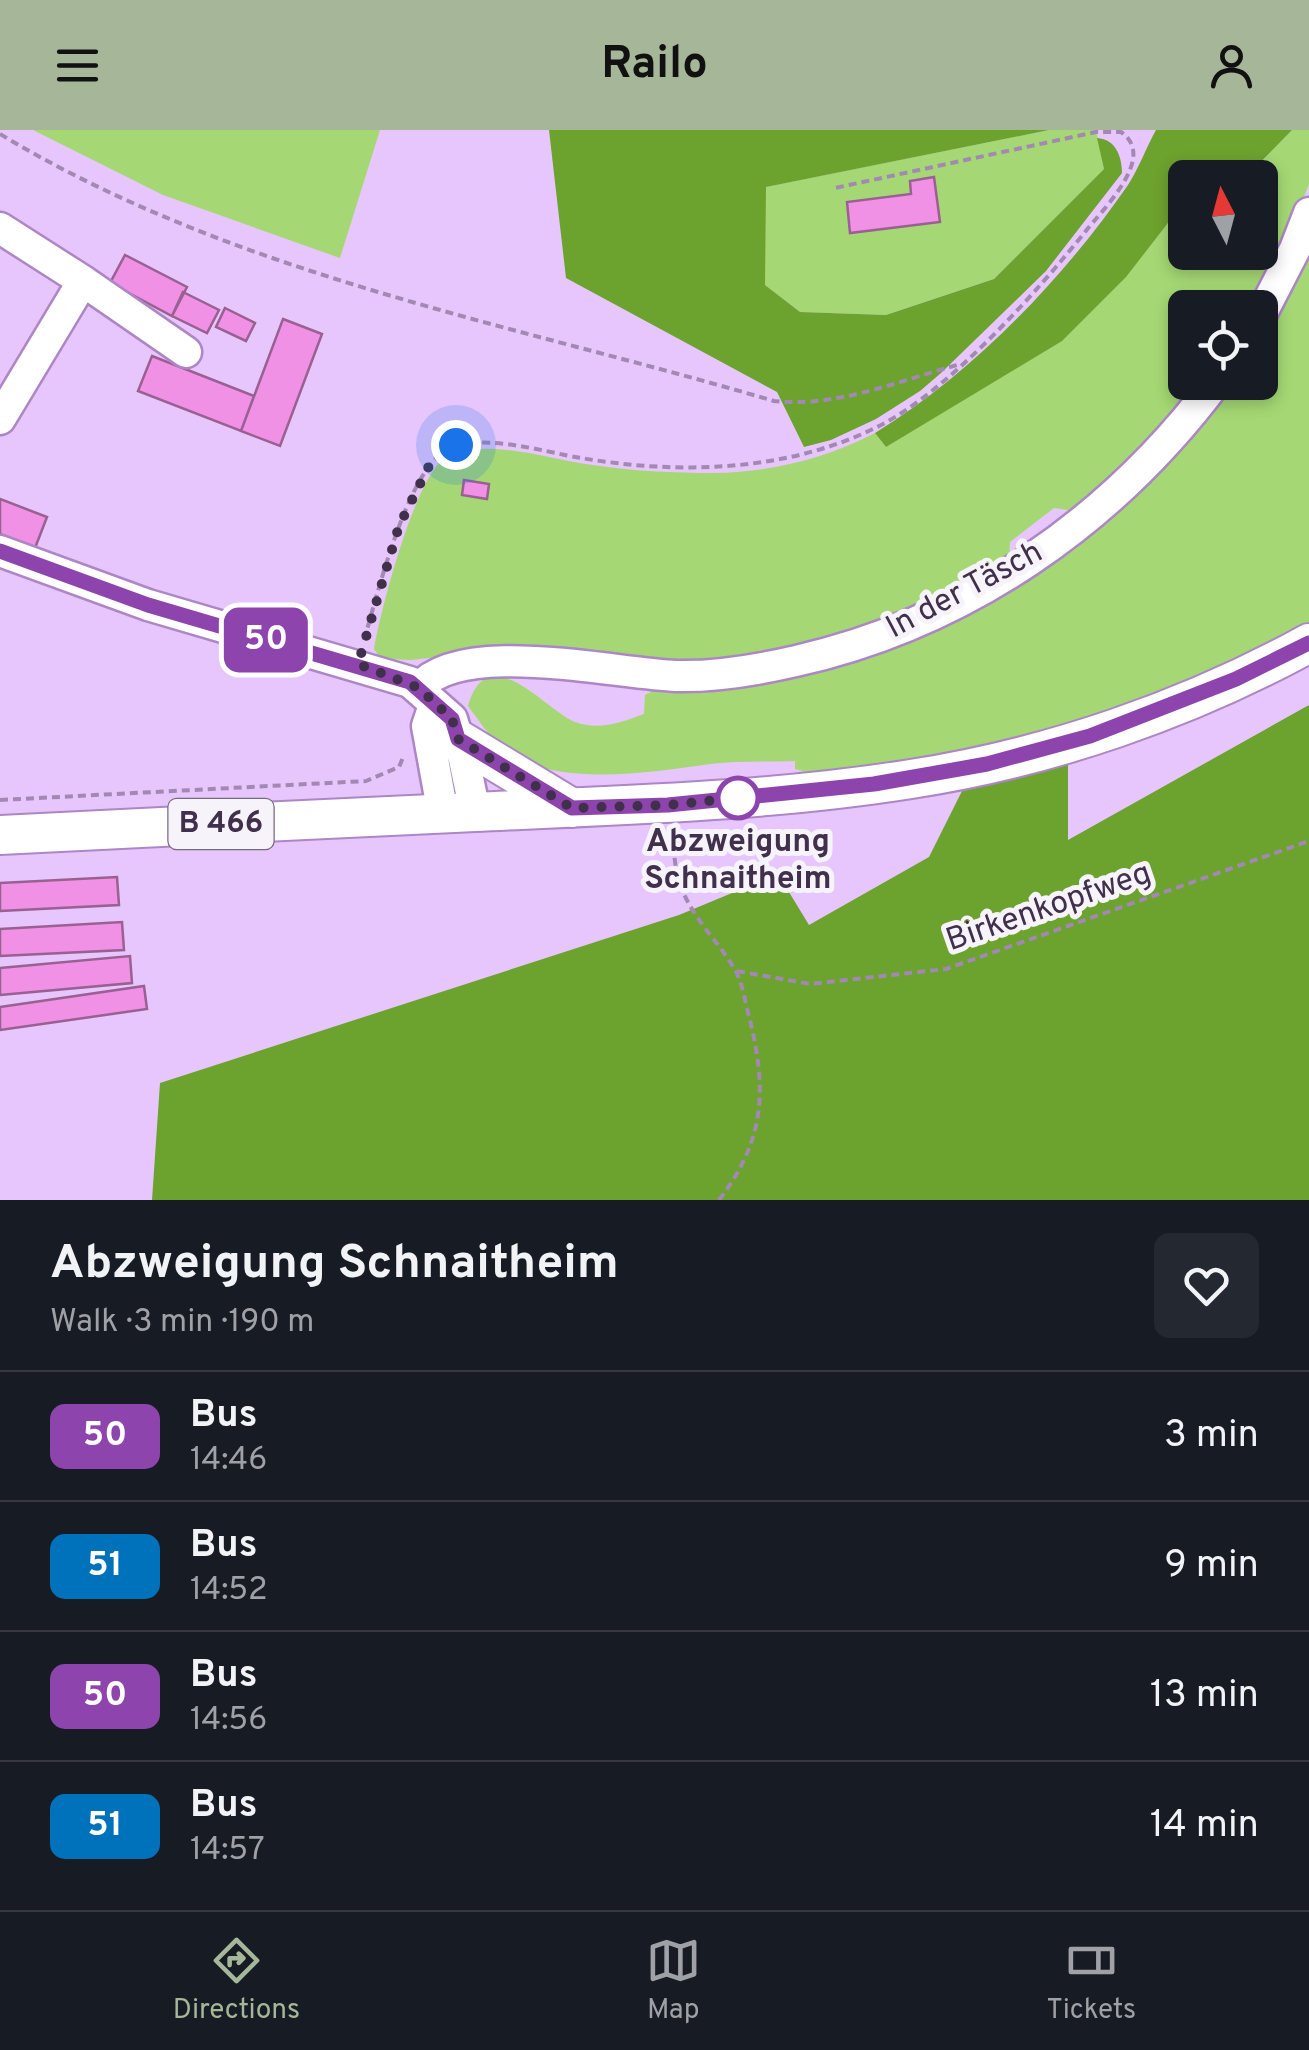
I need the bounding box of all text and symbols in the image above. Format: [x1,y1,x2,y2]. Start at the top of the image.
text: Railo [601,37,708,94]
icon: menu [50,38,105,93]
icon: person [1204,38,1259,93]
north arrow [1168,160,1278,270]
map controls [1168,160,1278,400]
button: locate [1168,290,1278,400]
your location [431,420,481,470]
street label: In der Täsch [880,533,1050,649]
line badge: 50 [221,608,311,672]
text: 50 [244,618,288,662]
marker: Abzweigung Schnaitheim [717,777,759,819]
road number: B 466 [168,799,274,849]
place label: Abzweigung Schnaitheim [644,823,832,900]
street label: Birkenkopfweg [941,854,1157,962]
button: heart [1154,1233,1259,1338]
text: Abzweigung Schnaitheim [50,1235,619,1295]
text: Walk · 3 min · 190 m [50,1303,314,1343]
text: Bus [190,1392,257,1441]
text: 3 min [1164,1412,1259,1461]
text: 50 [83,1414,127,1458]
text: 14:46 [190,1441,267,1481]
text: Bus [190,1522,257,1571]
text: 9 min [1164,1542,1259,1591]
text: 51 [87,1544,123,1588]
text: 14:52 [190,1571,268,1611]
text: Bus [190,1652,257,1701]
text: 13 min [1150,1672,1259,1721]
text: 50 [83,1674,127,1718]
text: 14:56 [190,1701,267,1741]
text: Bus [190,1782,257,1831]
text: 14 min [1150,1802,1259,1851]
text: 51 [87,1804,123,1848]
text: 14:57 [190,1831,265,1871]
tab: Directions [173,1933,300,2029]
tab: Map [646,1933,701,2029]
tab: Tickets [1046,1933,1136,2029]

